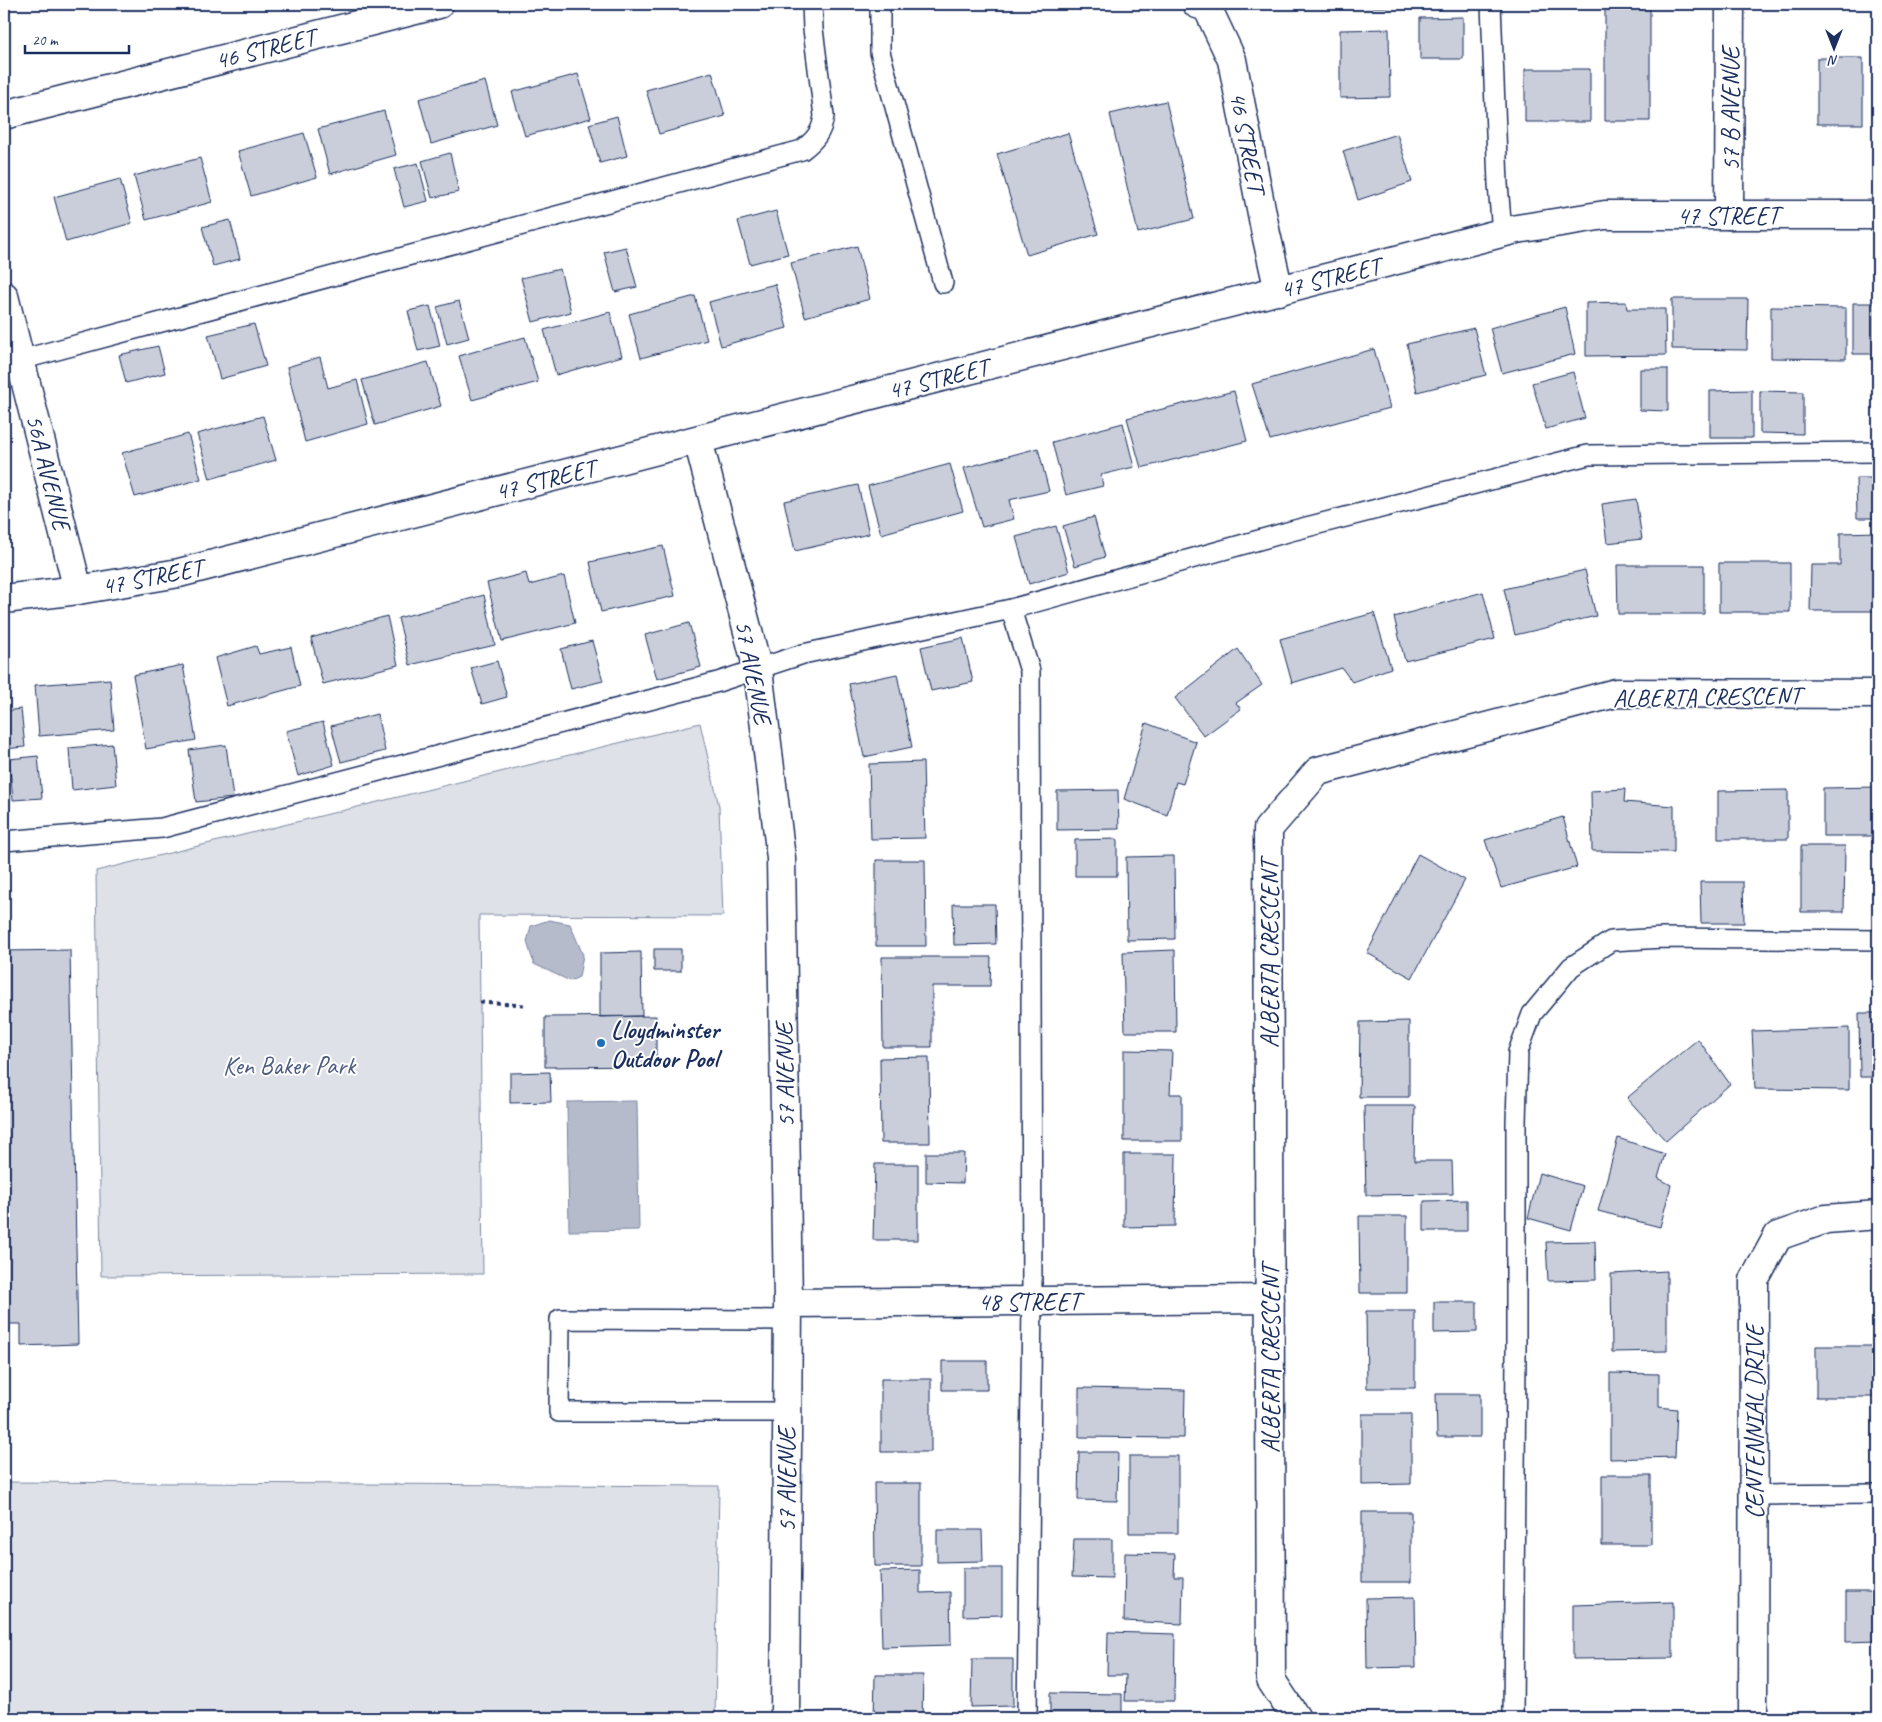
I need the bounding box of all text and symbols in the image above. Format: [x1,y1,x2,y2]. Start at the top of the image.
street label: 46 STREET [212,20,324,77]
scale bar [25,22,129,54]
north arrow [1810,22,1860,72]
text: 20 m [32,31,59,50]
street label: 57 B AVENUE [1715,44,1747,171]
text: N [1827,52,1838,69]
street label: 46 STREET [1222,89,1274,201]
street label: 47 STREET [1677,200,1785,232]
street label: 47 STREET [1277,249,1389,306]
street label: 47 STREET [885,350,997,407]
street label: 56A AVENUE [18,411,79,537]
street label: 47 STREET [492,451,604,508]
street label: 47 STREET [99,550,211,602]
street label: 57 AVENUE [727,618,779,729]
street label: ALBERTA CRESCENT [1613,679,1807,715]
street label: ALBERTA CRESCENT [1254,854,1286,1048]
place label: Lloydminster Outdoor Pool [611,1014,722,1075]
street label: 57 AVENUE [768,1020,802,1128]
marker: Lloydminster Outdoor Pool [595,1037,607,1049]
park label: Ken Baker Park [223,1050,357,1082]
street label: ALBERTA CRESCENT [1255,1259,1287,1453]
street label: 48 STREET [978,1286,1086,1318]
street label: CENTENNIAL DRIVE [1739,1322,1771,1519]
street label: 57 AVENUE [771,1425,803,1532]

